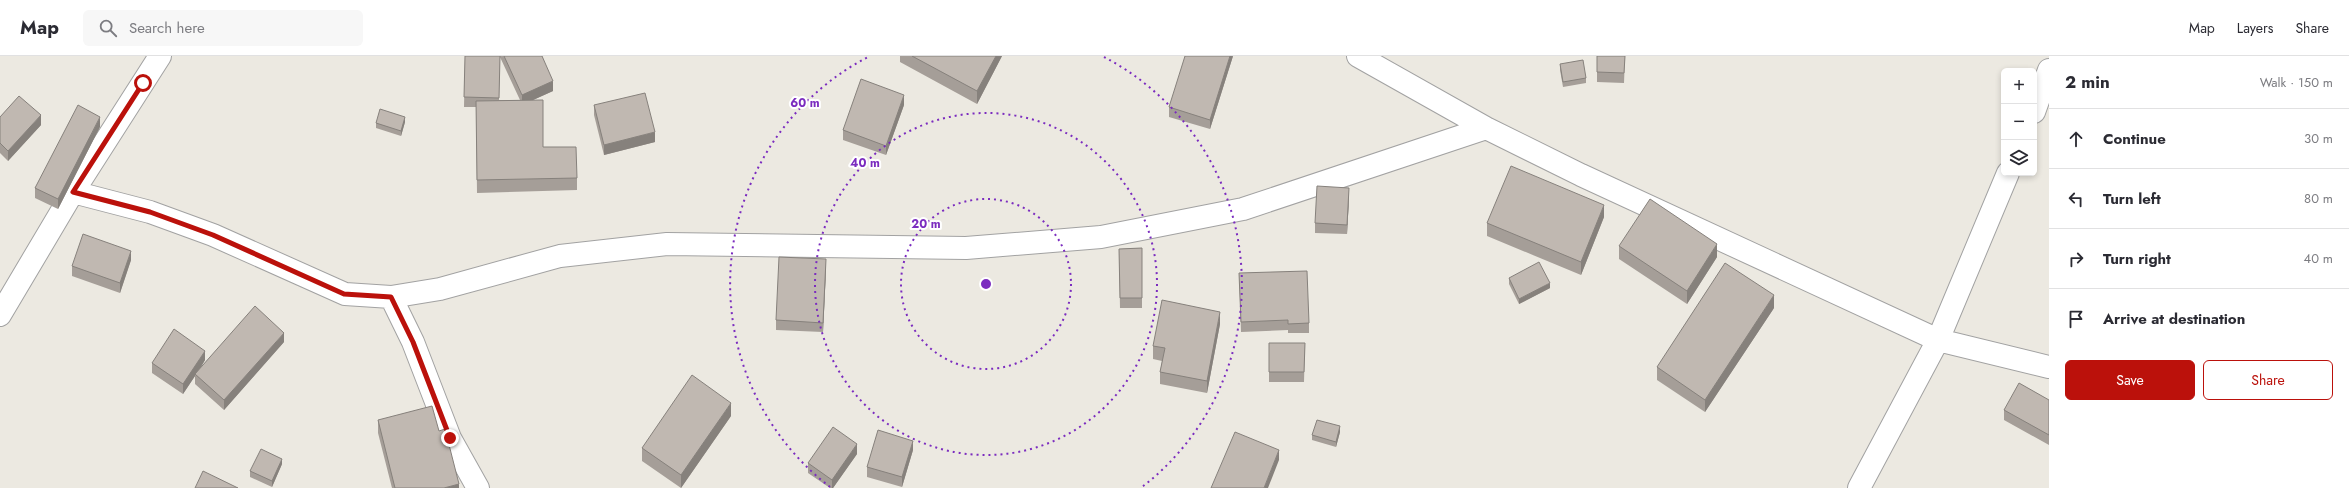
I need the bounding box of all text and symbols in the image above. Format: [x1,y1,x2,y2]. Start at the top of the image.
search box [83,10,363,46]
text: Map [20,14,59,41]
icon: search [97,17,119,39]
text: Search here [129,17,205,39]
text: Map [2189,18,2215,38]
text: Layers [2237,18,2273,38]
text: Share [2295,18,2329,38]
map controls [2001,68,2037,176]
button: + [2001,68,2037,104]
text: 2 min [2065,70,2110,94]
text: Walk · 150 m [2260,73,2333,92]
route start [134,74,152,92]
text: 60 m [790,94,820,112]
button: − [2001,104,2037,140]
icon: ahead [2065,128,2087,150]
text: Continue [2103,128,2166,150]
text: 30 m [2304,129,2333,148]
button: layers [2001,140,2037,176]
text: 40 m [850,154,880,172]
icon: left [2065,188,2087,210]
text: Turn left [2103,188,2161,210]
text: 80 m [2304,189,2333,208]
text: 20 m [911,215,941,233]
icon: right [2065,248,2087,270]
text: Turn right [2103,248,2171,270]
text: 40 m [2304,249,2333,268]
centre of rings [979,277,993,291]
icon: arrive [2065,308,2087,330]
text: Arrive at destination [2103,308,2245,330]
button: Save [2065,360,2195,400]
button: Share [2203,360,2333,400]
route end [441,429,459,447]

